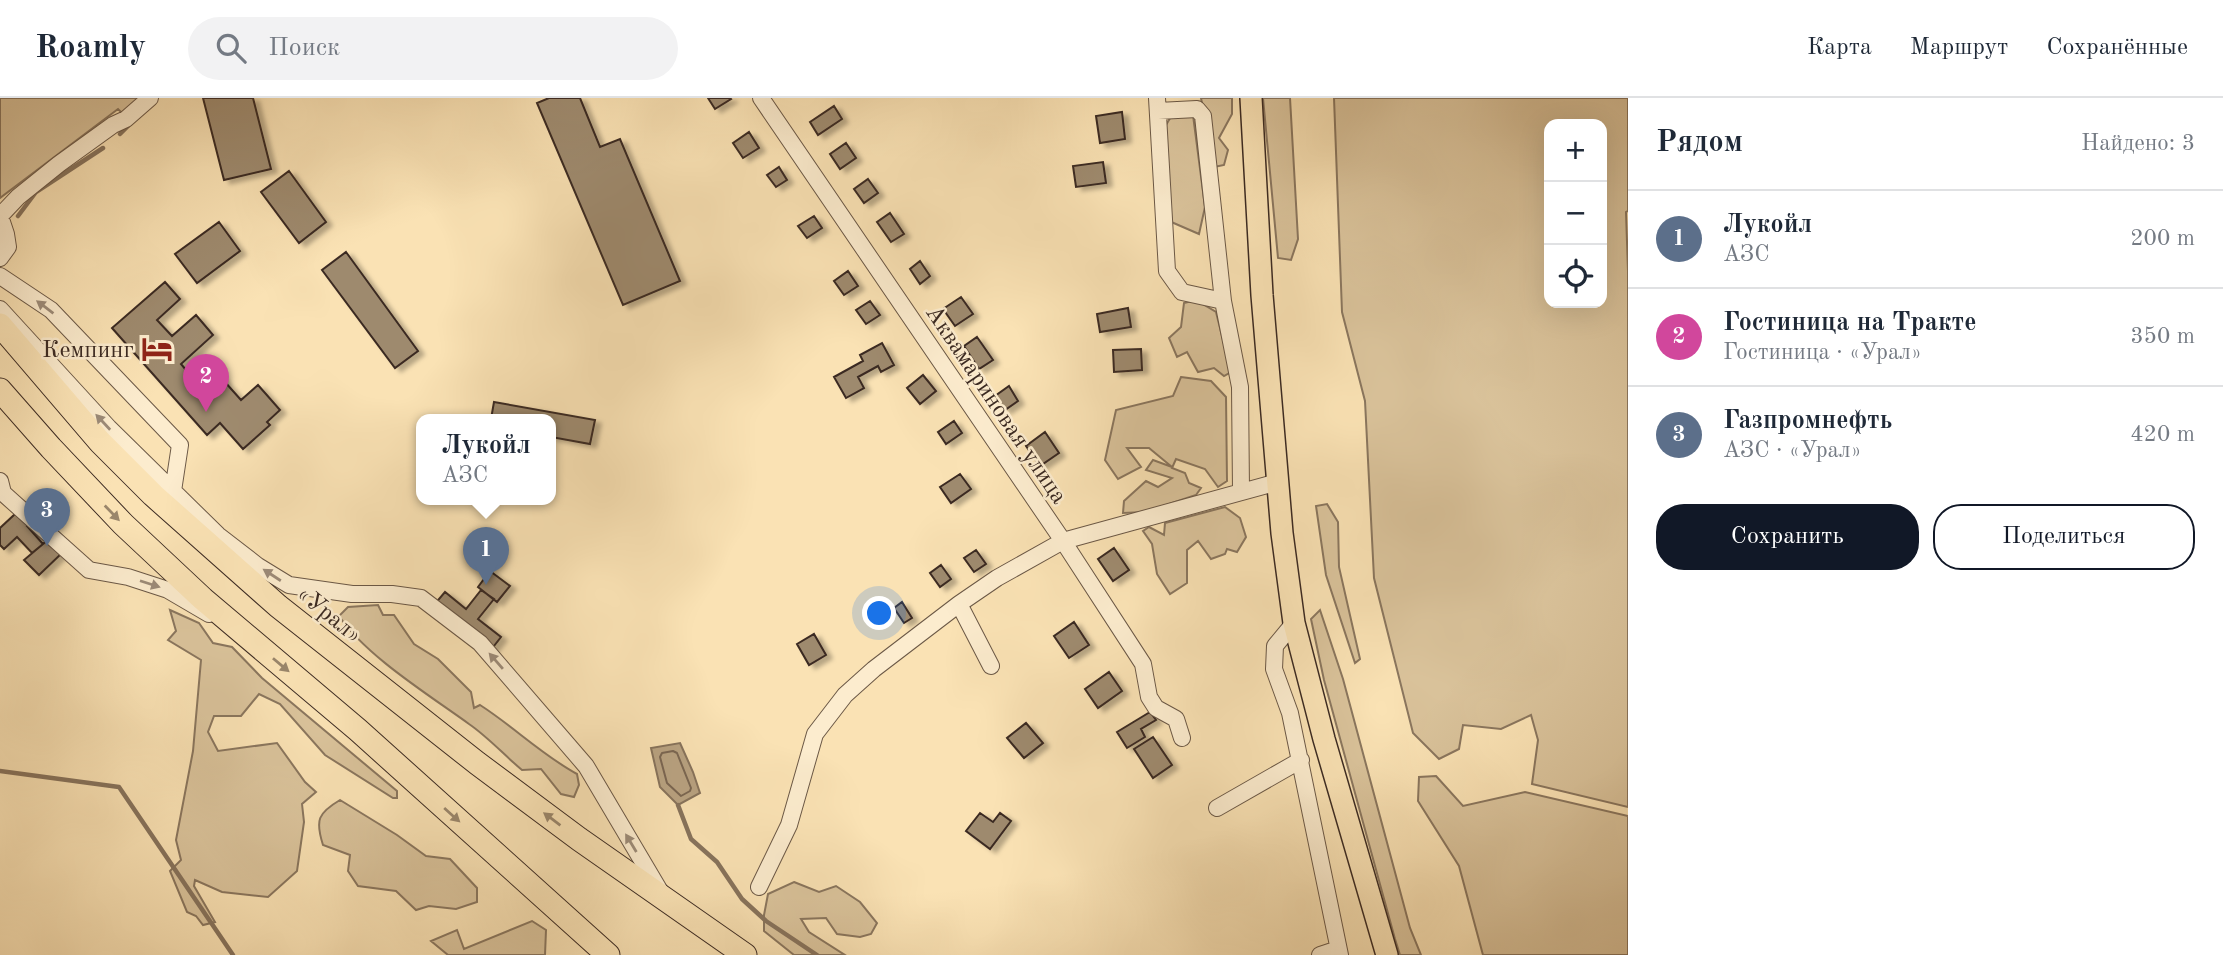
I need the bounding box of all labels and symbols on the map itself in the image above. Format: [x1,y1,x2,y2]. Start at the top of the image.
one-way arrow [36,300,55,314]
street label: Аквамариновая улица [920,301,1071,509]
hotel icon: Кемпинг [140,332,174,366]
place label: Кемпинг [42,339,134,363]
pin: 2 [183,354,229,412]
one-way arrow [95,414,112,431]
pin: 3 [24,488,70,546]
one-way arrow [104,504,120,521]
pin: 1 [463,527,509,585]
one-way arrow [262,568,282,581]
one-way arrow [140,580,161,590]
street label: «Урал» [292,582,366,649]
your location [862,596,896,630]
one-way arrow [489,653,504,670]
one-way arrow [272,657,289,672]
one-way arrow [443,807,461,823]
one-way arrow [543,811,561,826]
one-way arrow [625,834,638,853]

